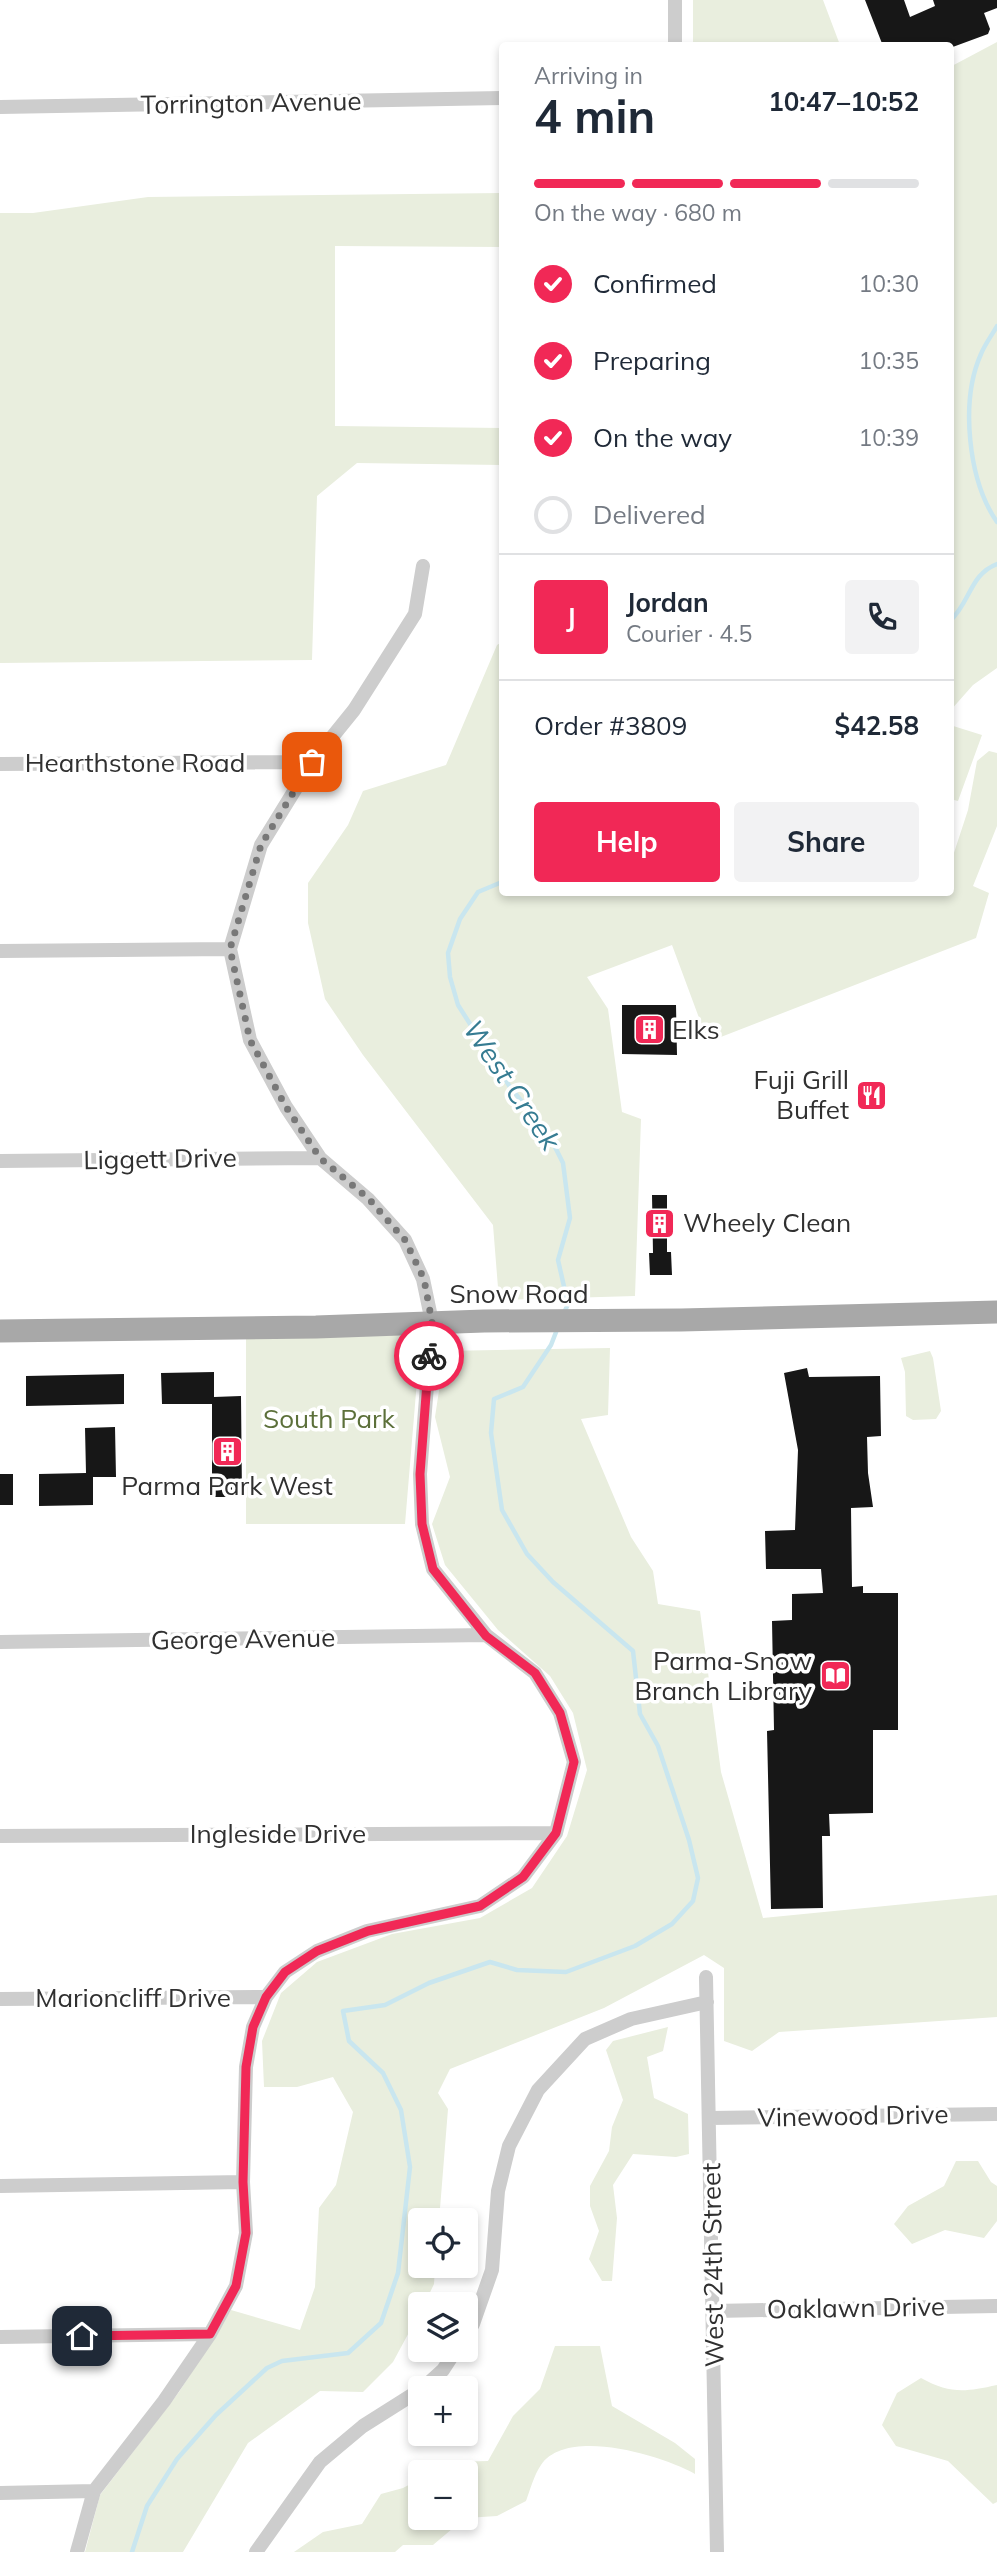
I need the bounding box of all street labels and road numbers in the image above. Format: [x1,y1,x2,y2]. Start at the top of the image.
street label: Torrington Avenue [140,84,362,121]
street label: Hearthstone Road [25,746,245,779]
street label: Liggett Drive [83,1141,237,1176]
street label: Snow Road [449,1277,589,1310]
street label: George Avenue [150,1620,335,1657]
street label: Ingleside Drive [190,1817,366,1850]
street label: Marioncliff Drive [35,1981,231,2014]
street label: Vinewood Drive [757,2097,949,2134]
street label: West 24th Street [694,2163,731,2367]
street label: Oaklawn Drive [767,2289,945,2326]

